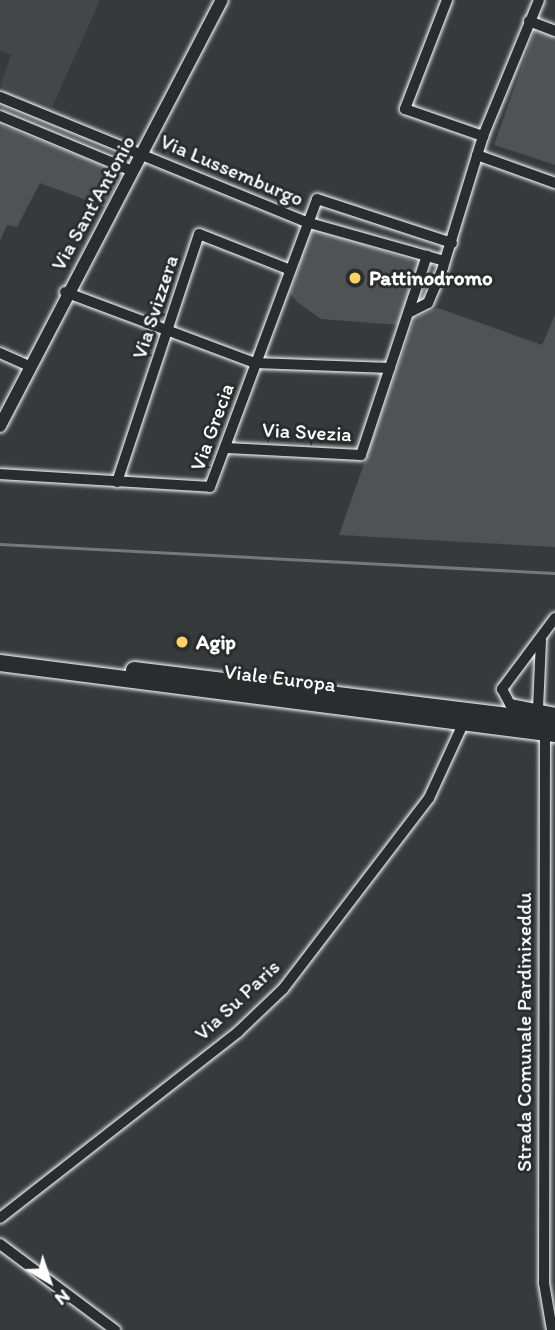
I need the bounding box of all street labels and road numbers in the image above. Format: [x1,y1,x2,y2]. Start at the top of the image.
street label: Via Lussemburgo [157,128,307,212]
street label: Via Sant'Antonio [46,131,140,275]
street label: Via Svizzera [126,252,184,362]
street label: Via Grecia [185,380,239,474]
street label: Via Svezia [261,417,353,447]
street label: Viale Europa [223,659,337,697]
street label: Strada Comunale Pardinixeddu [511,892,537,1172]
street label: Via Su Paris [190,955,284,1045]

